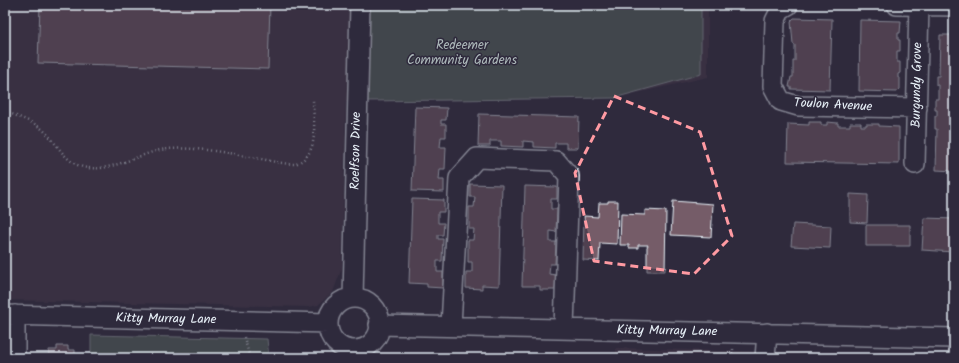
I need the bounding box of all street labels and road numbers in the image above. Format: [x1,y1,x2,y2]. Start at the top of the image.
street label: Burgundy Grove [906,42,928,128]
street label: Toulon Avenue [793,92,873,118]
street label: Roelfson Drive [345,112,367,190]
street label: Kitty Murray Lane [115,308,217,330]
street label: Kitty Murray Lane [616,320,718,342]

